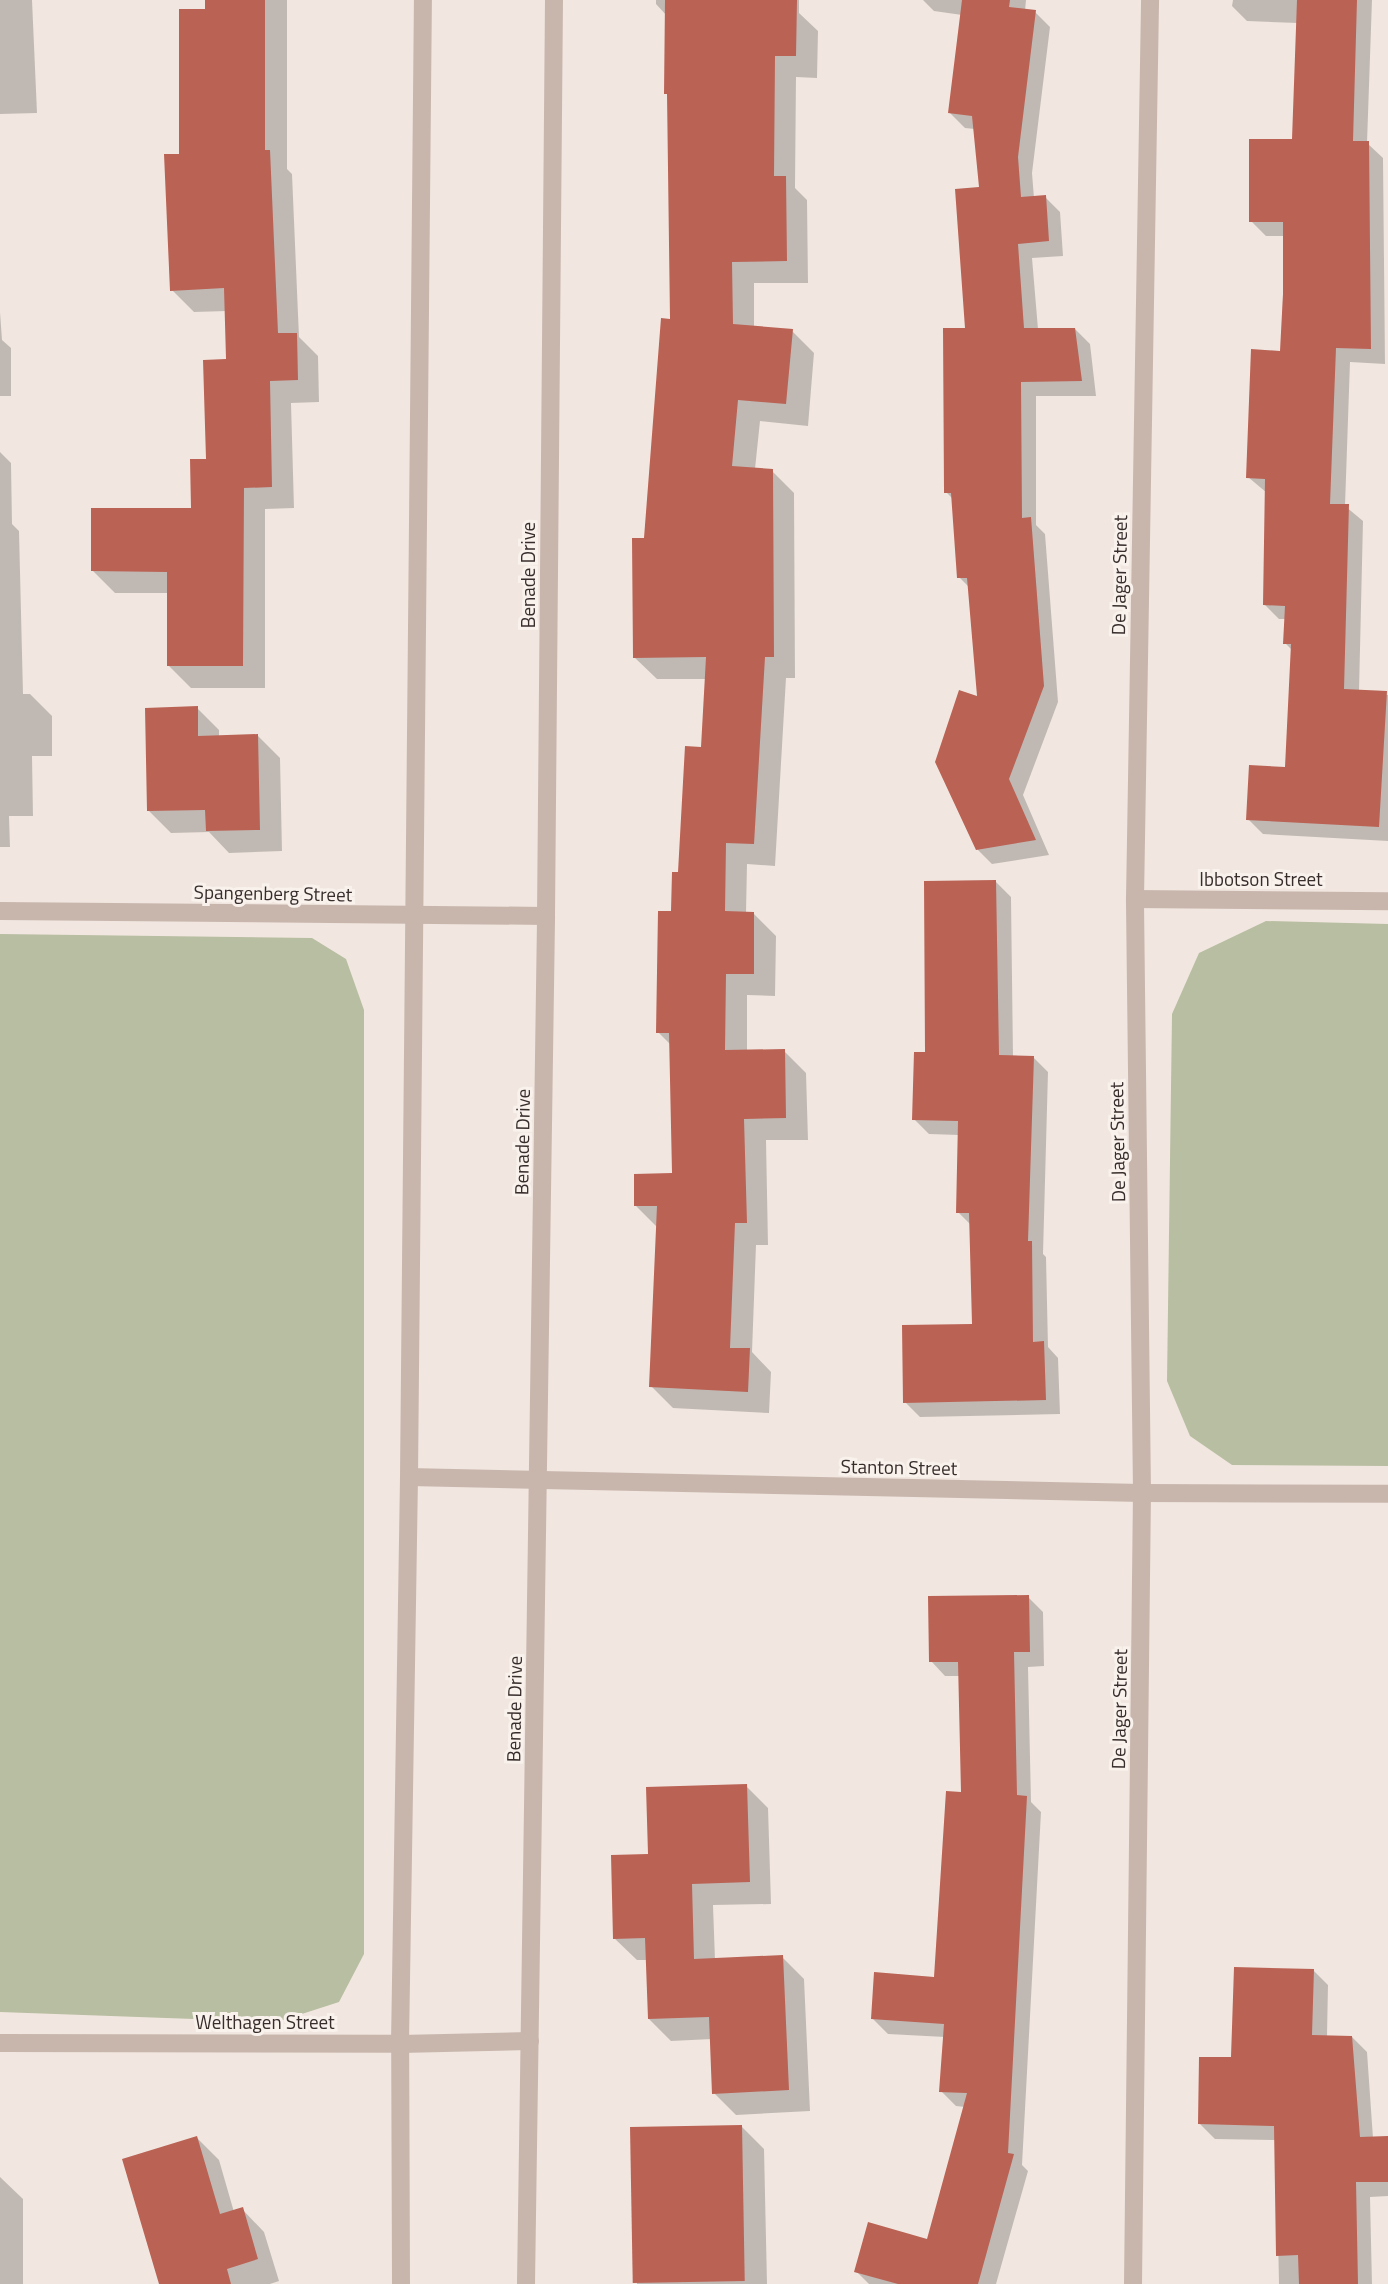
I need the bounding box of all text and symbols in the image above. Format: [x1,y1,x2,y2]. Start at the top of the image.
street label: De Jager Street [1107,515,1131,635]
street label: Benade Drive [517,522,539,628]
street label: Ibbotson Street [1199,868,1323,890]
street label: Spangenberg Street [194,880,352,906]
street label: De Jager Street [1105,1082,1129,1202]
street label: Benade Drive [510,1089,534,1195]
street label: Stanton Street [841,1455,957,1479]
street label: De Jager Street [1107,1649,1131,1769]
street label: Benade Drive [502,1656,526,1762]
street label: Welthagen Street [195,2011,335,2033]

